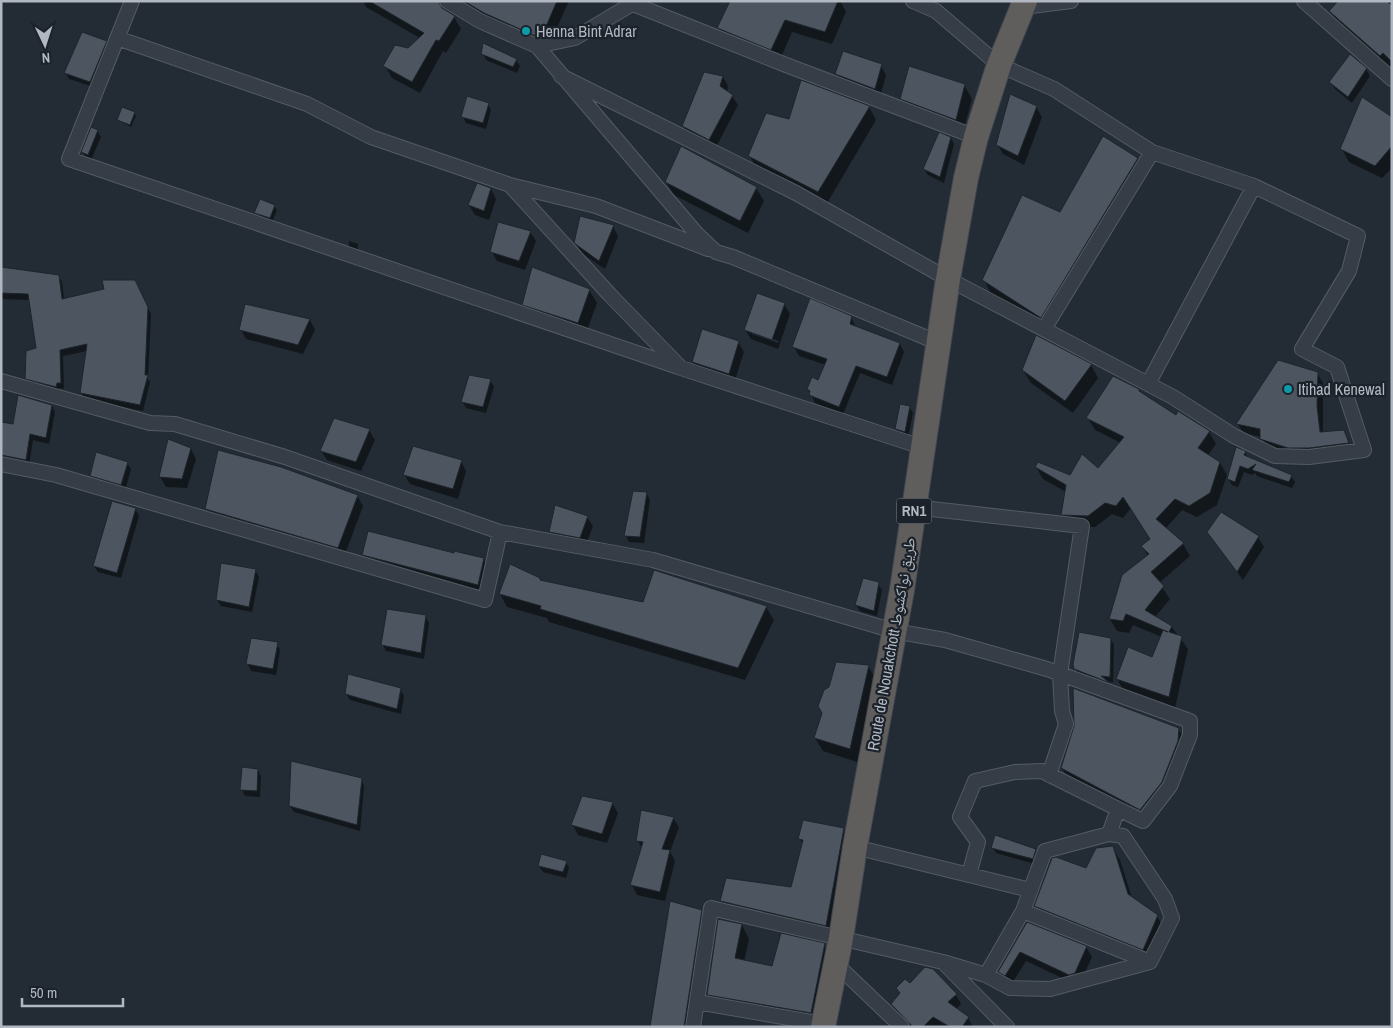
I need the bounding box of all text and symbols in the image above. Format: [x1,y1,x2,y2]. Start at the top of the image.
north arrow [20,20,70,70]
place label: Henna Bint Adrar [536,20,637,42]
marker: Henna Bint Adrar [520,25,532,37]
text: N [41,49,51,67]
place label: Itihad Kenewal [1298,378,1385,400]
marker: Itihad Kenewal [1282,383,1294,395]
road number: RN1 [896,498,932,524]
street label: Route de Nouakchott طريق نواكشوط [861,536,921,752]
scale bar [22,976,124,1008]
text: 50 m [30,982,57,1003]

